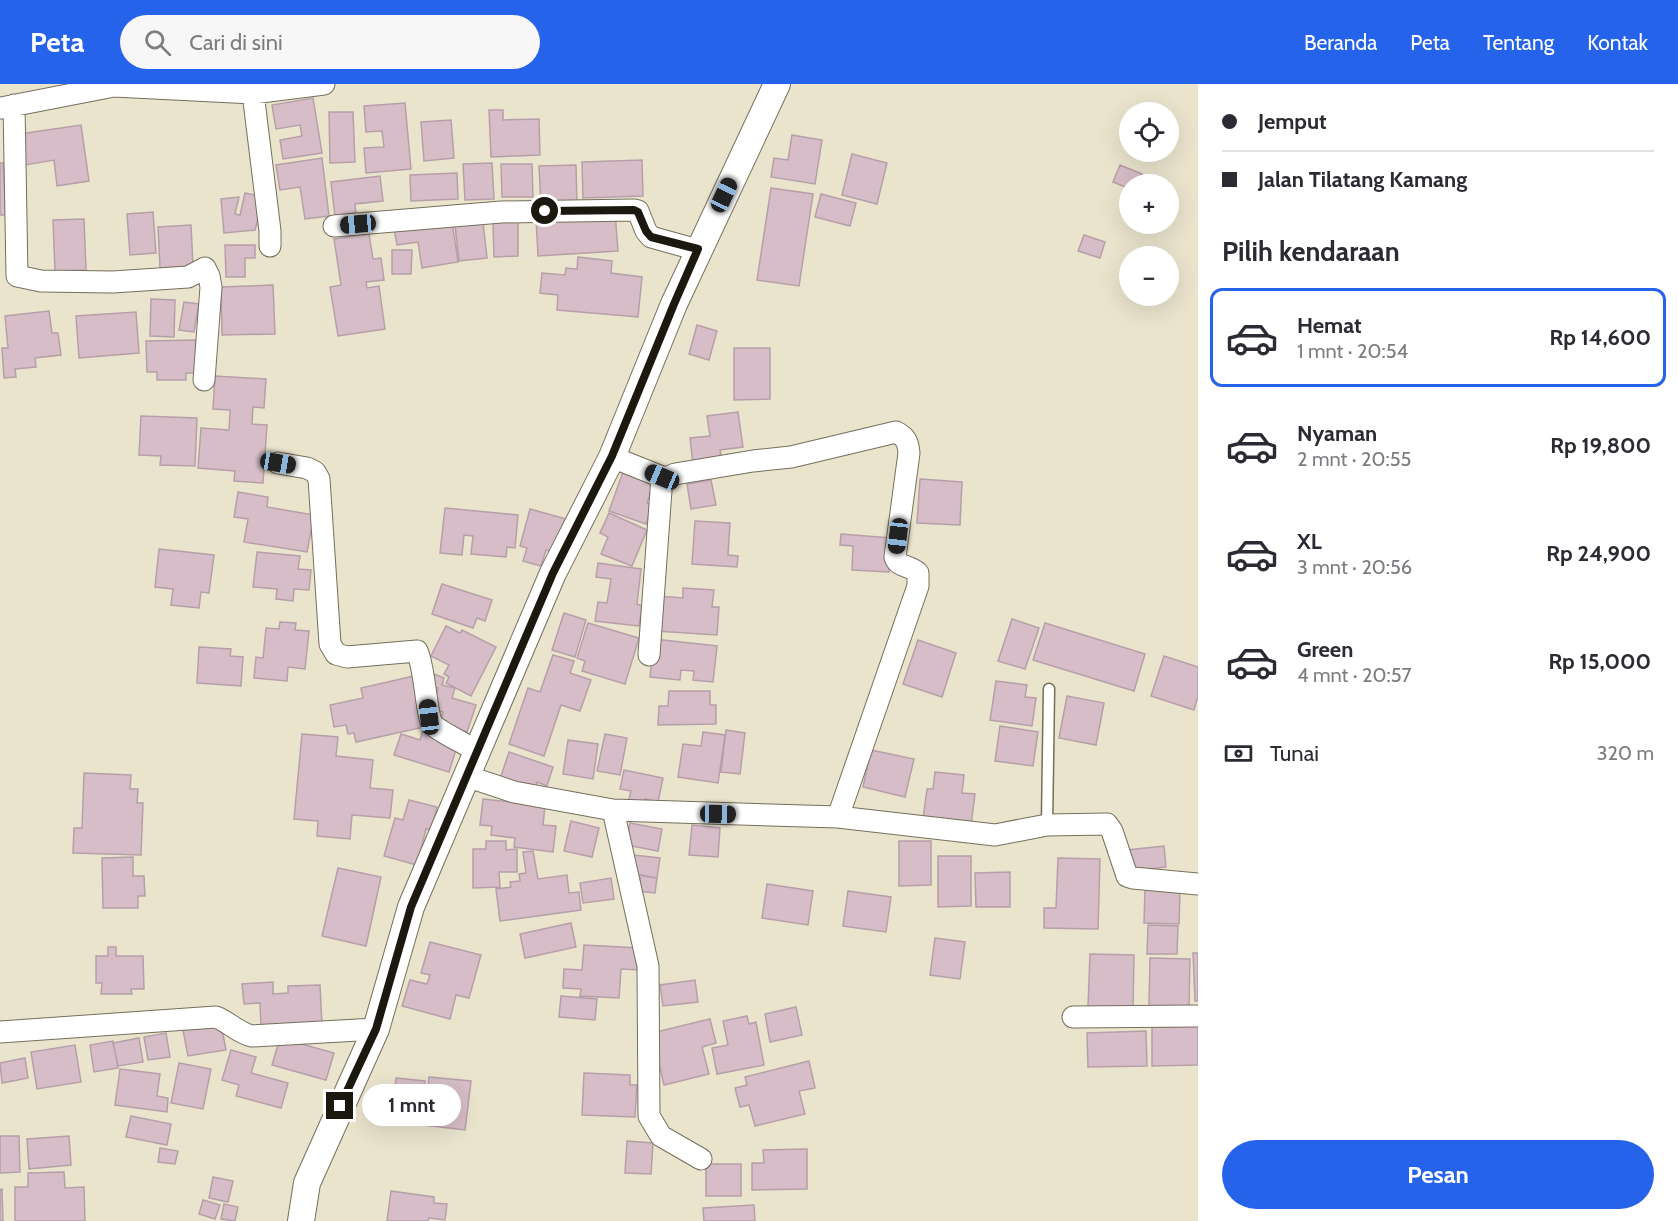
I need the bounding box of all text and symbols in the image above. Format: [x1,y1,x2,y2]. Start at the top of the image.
search box [120,15,540,69]
text: Peta [30,25,84,59]
icon: search [141,26,174,59]
text: Cari di sini [189,29,283,56]
text: Beranda [1304,30,1377,55]
text: Peta [1410,30,1450,55]
text: Tentang [1483,30,1554,55]
text: Kontak [1587,30,1648,55]
map controls [1119,102,1179,306]
button: locate [1119,102,1179,162]
text: Jemput [1258,108,1327,135]
text: Jalan Tilatang Kamang [1258,166,1467,193]
button: + [1119,174,1179,234]
car [708,175,740,215]
route start [531,197,558,224]
car [339,213,377,235]
text: Pilih kendaraan [1222,235,1400,268]
button: − [1119,246,1179,306]
icon: car [1225,311,1279,365]
text: Hemat [1297,312,1362,339]
text: Rp 14,600 [1550,324,1651,351]
text: 1 mnt · 20:54 [1297,339,1408,363]
icon: car [1225,419,1279,473]
text: Nyaman [1297,420,1377,447]
text: Rp 19,800 [1550,432,1651,459]
text: 2 mnt · 20:55 [1297,447,1411,471]
car [259,451,297,475]
car [642,462,682,492]
car [887,517,909,555]
icon: car [1225,527,1279,581]
text: XL [1297,528,1322,555]
text: Rp 24,900 [1546,540,1651,567]
text: 3 mnt · 20:56 [1297,555,1412,579]
icon: car [1225,635,1279,689]
text: Green [1297,636,1353,663]
text: Rp 15,000 [1548,648,1651,675]
text: 4 mnt · 20:57 [1297,663,1412,687]
car [418,698,440,736]
icon: cash [1222,737,1255,770]
text: Tunai [1270,740,1319,767]
text: 320 m [1597,741,1654,765]
car [700,805,736,823]
callout: 1 mnt [361,1085,460,1127]
route end [326,1092,353,1119]
text: 1 mnt [388,1093,435,1117]
button: Pesan [1222,1140,1654,1209]

